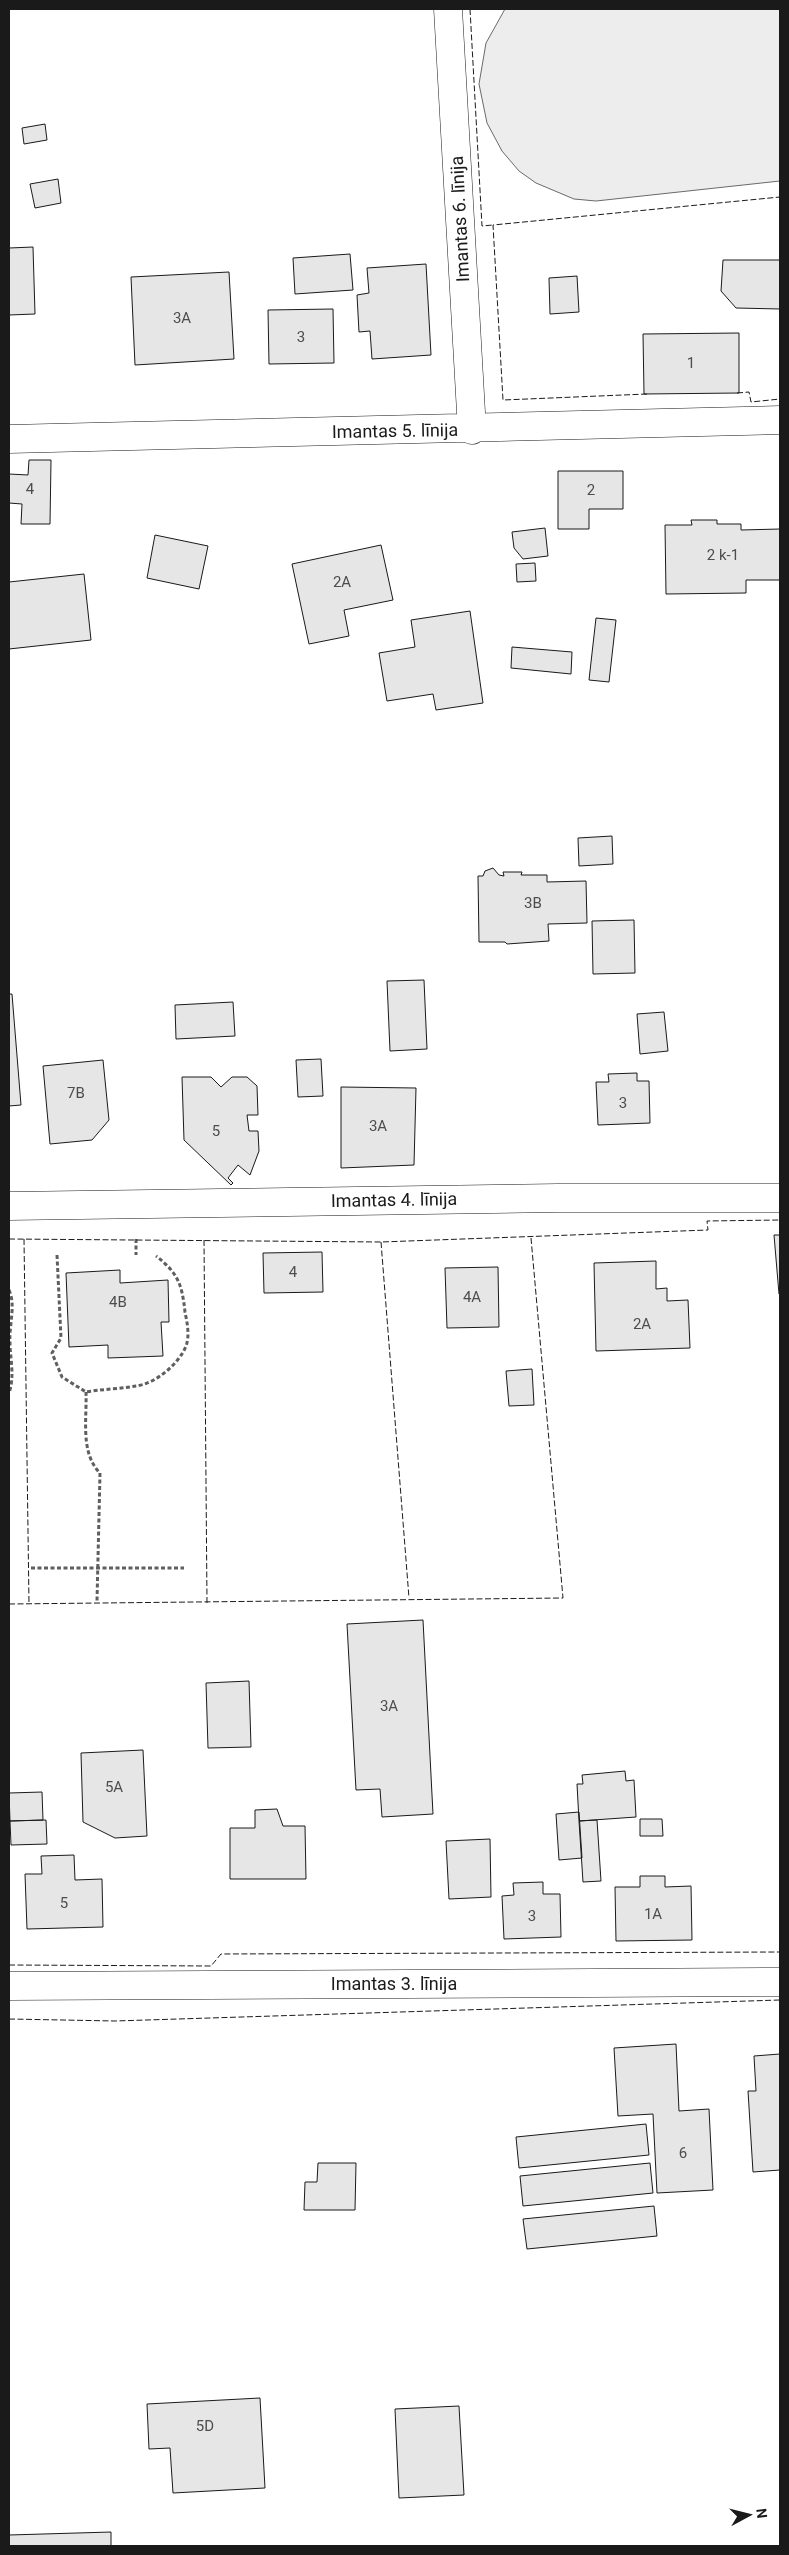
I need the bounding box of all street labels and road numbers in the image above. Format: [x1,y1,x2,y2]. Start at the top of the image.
street label: Imantas 6. līnija [446,155,473,283]
street label: Imantas 5. līnija [332,419,458,442]
street label: Imantas 4. līnija [331,1188,457,1211]
street label: Imantas 3. līnija [331,1973,457,1994]

